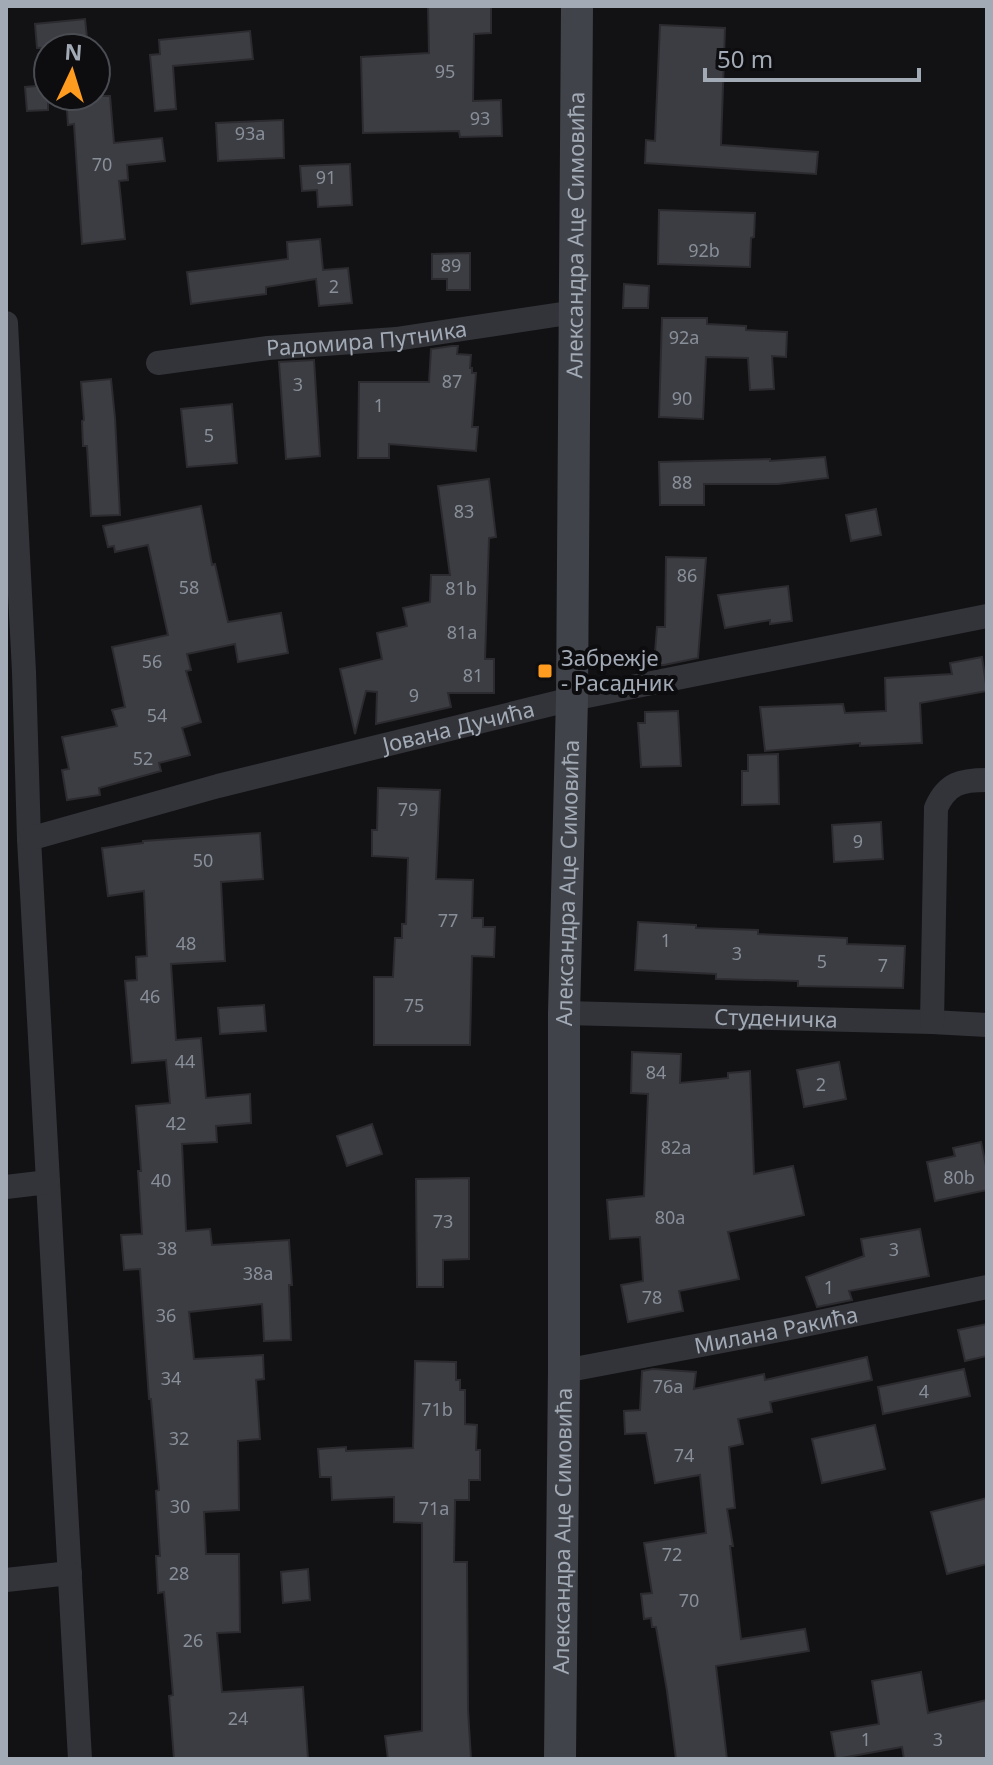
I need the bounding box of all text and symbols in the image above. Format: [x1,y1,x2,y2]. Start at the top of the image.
north arrow [32,32,112,112]
scale bar [705,32,919,82]
text: N [63,35,83,67]
text: 50 m [717,42,773,75]
house number: 95 [435,59,455,83]
street label: Александра Аце Симовића [558,92,590,379]
house number: 93 [470,106,490,130]
house number: 93a [235,121,265,145]
house number: 70 [92,152,112,176]
house number: 91 [316,165,336,189]
house number: 92b [688,238,720,262]
house number: 89 [441,253,461,277]
house number: 2 [329,274,339,298]
street label: Радомира Путника [265,313,469,362]
house number: 92a [669,325,699,349]
house number: 87 [442,369,462,393]
house number: 3 [293,372,303,396]
house number: 90 [672,386,692,410]
house number: 1 [374,393,384,417]
house number: 5 [204,423,214,447]
house number: 88 [672,470,692,494]
house number: 83 [454,499,474,523]
house number: 86 [677,563,697,587]
house number: 58 [179,575,199,599]
house number: 81b [445,576,477,600]
house number: 81a [447,620,477,644]
place label: Забрежје - Расадник [561,642,674,697]
house number: 56 [142,649,162,673]
marker: Забрежје - Расадник [536,662,554,680]
house number: 81 [463,663,483,687]
house number: 9 [409,683,419,707]
street label: Јована Дучића [377,693,537,760]
house number: 54 [147,703,167,727]
street label: Александра Аце Симовића [548,739,585,1026]
house number: 52 [133,746,153,770]
house number: 79 [398,797,418,821]
house number: 9 [853,829,863,853]
house number: 50 [193,848,213,872]
house number: 77 [438,908,458,932]
house number: 1 [661,928,671,952]
house number: 48 [176,931,196,955]
house number: 3 [732,941,742,965]
house number: 5 [817,949,827,973]
house number: 7 [878,953,888,977]
house number: 46 [140,984,160,1008]
house number: 75 [404,993,424,1017]
street label: Студеничка [714,1001,838,1034]
house number: 44 [175,1049,195,1073]
house number: 84 [646,1060,666,1084]
house number: 2 [816,1072,826,1096]
house number: 42 [166,1111,186,1135]
house number: 82a [661,1135,691,1159]
house number: 80b [943,1165,975,1189]
house number: 40 [151,1168,171,1192]
house number: 80a [655,1205,685,1229]
house number: 73 [433,1209,453,1233]
house number: 38 [157,1236,177,1260]
house number: 3 [889,1237,899,1261]
house number: 38a [243,1261,273,1285]
house number: 1 [824,1275,834,1299]
house number: 78 [642,1285,662,1309]
street label: Милана Ракића [691,1298,861,1360]
house number: 36 [156,1303,176,1327]
house number: 34 [161,1366,181,1390]
house number: 76a [653,1374,683,1398]
house number: 4 [919,1379,929,1403]
street label: Александра Аце Симовића [545,1388,578,1674]
house number: 71b [421,1397,453,1421]
house number: 32 [169,1426,189,1450]
house number: 74 [674,1443,694,1467]
house number: 30 [170,1494,190,1518]
house number: 71a [419,1496,449,1520]
house number: 72 [662,1542,682,1566]
house number: 28 [169,1561,189,1585]
house number: 70 [679,1588,699,1612]
house number: 26 [183,1628,203,1652]
house number: 24 [228,1706,248,1730]
house number: 1 [861,1727,871,1751]
house number: 3 [933,1727,943,1751]

